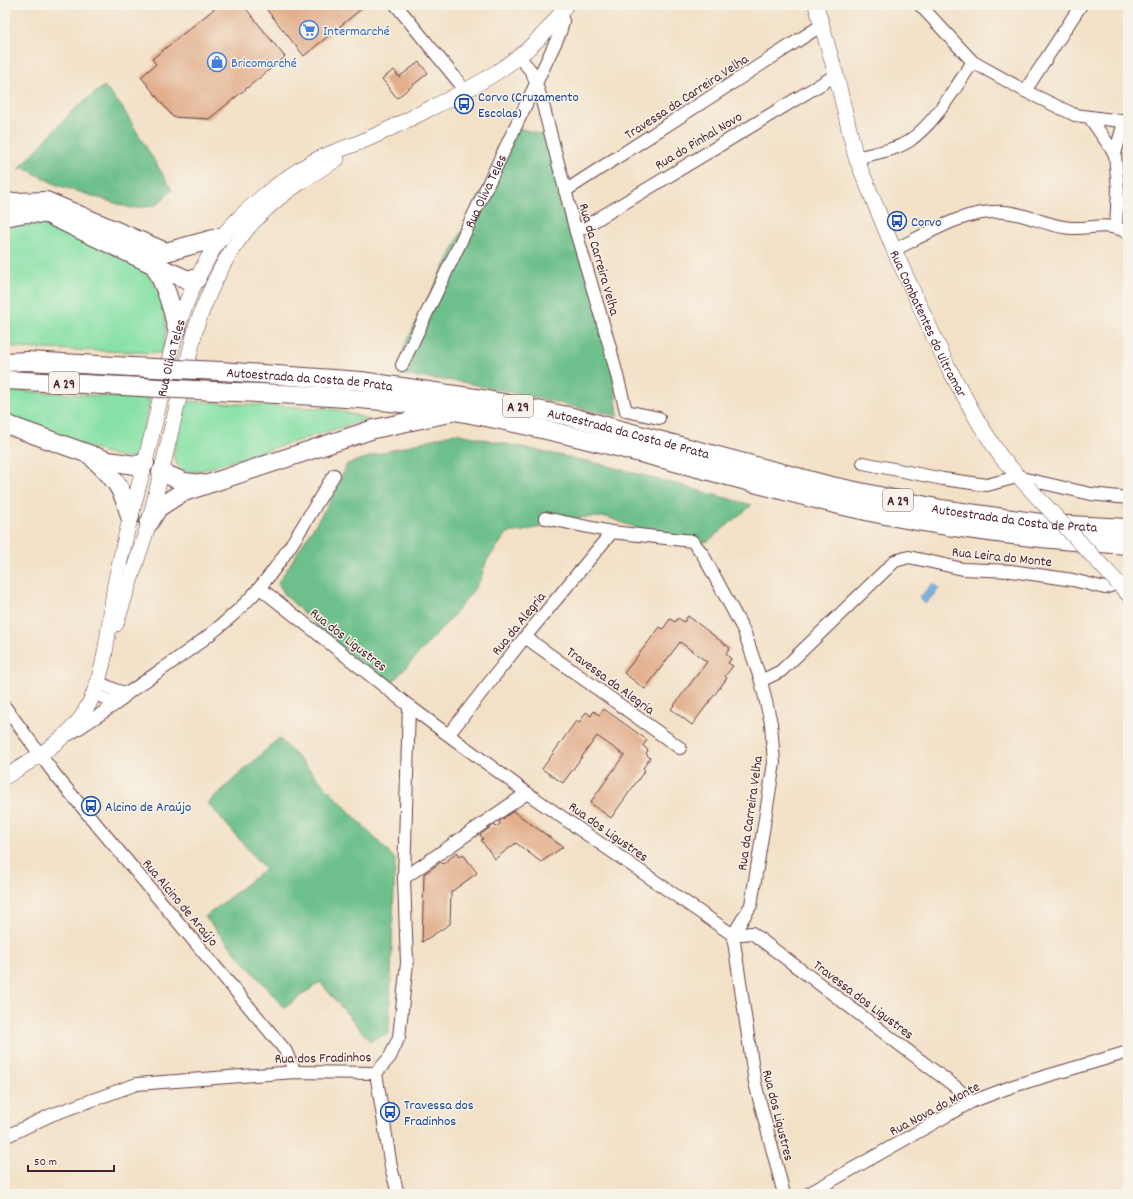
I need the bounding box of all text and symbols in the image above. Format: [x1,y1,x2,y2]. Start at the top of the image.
supermarket icon: Intermarché [298,19,320,41]
place label: Intermarché [323,22,390,42]
street label: Travessa da Carreira Velha [621,50,753,145]
shop icon: Bricomarché [206,51,228,73]
place label: Bricomarché [231,54,297,74]
place label: Corvo (Cruzamento Escolas) [478,88,579,124]
bus stop icon: Corvo (Cruzamento Escolas) [453,93,475,115]
street label: Rua do Pinhal Novo [652,108,747,176]
street label: Rua Oliva Teles [461,151,513,232]
street label: Rua da Carreira Velha [573,201,624,318]
bus stop icon: Corvo [886,210,908,232]
place label: Corvo [911,213,941,233]
street label: Rua Combatentes do Ultramar [883,247,971,402]
street label: Rua Oliva Teles [153,317,192,399]
street label: Autoestrada da Costa de Prata [226,363,394,398]
road number: A 29 [49,372,79,394]
road number: A 29 [503,395,533,417]
street label: Autoestrada da Costa de Prata [545,404,712,465]
road number: A 29 [883,489,913,511]
street label: Autoestrada da Costa de Prata [929,499,1098,538]
street label: Rua Leira do Monte [951,543,1053,573]
street label: Rua da Alegria [488,588,552,660]
street label: Rua dos Ligustres [305,604,391,677]
street label: Travessa da Alegria [562,643,658,721]
street label: Rua da Carreira Velha [733,754,769,872]
bus stop icon: Alcino de Araújo [80,795,102,817]
place label: Alcino de Araújo [105,798,191,818]
street label: Rua dos Ligustres [564,798,652,868]
street label: Rua Alcino de Araújo [137,855,222,951]
street label: Travessa dos Ligustres [808,956,917,1045]
street label: Rua dos Fradinhos [275,1048,372,1070]
street label: Rua dos Ligustres [756,1068,798,1163]
street label: Rua Nova do Monte [886,1078,984,1142]
place label: Travessa dos Fradinhos [404,1096,474,1132]
bus stop icon: Travessa dos Fradinhos [379,1101,401,1123]
scale bar [28,1147,114,1173]
text: 50 m [34,1154,57,1171]

